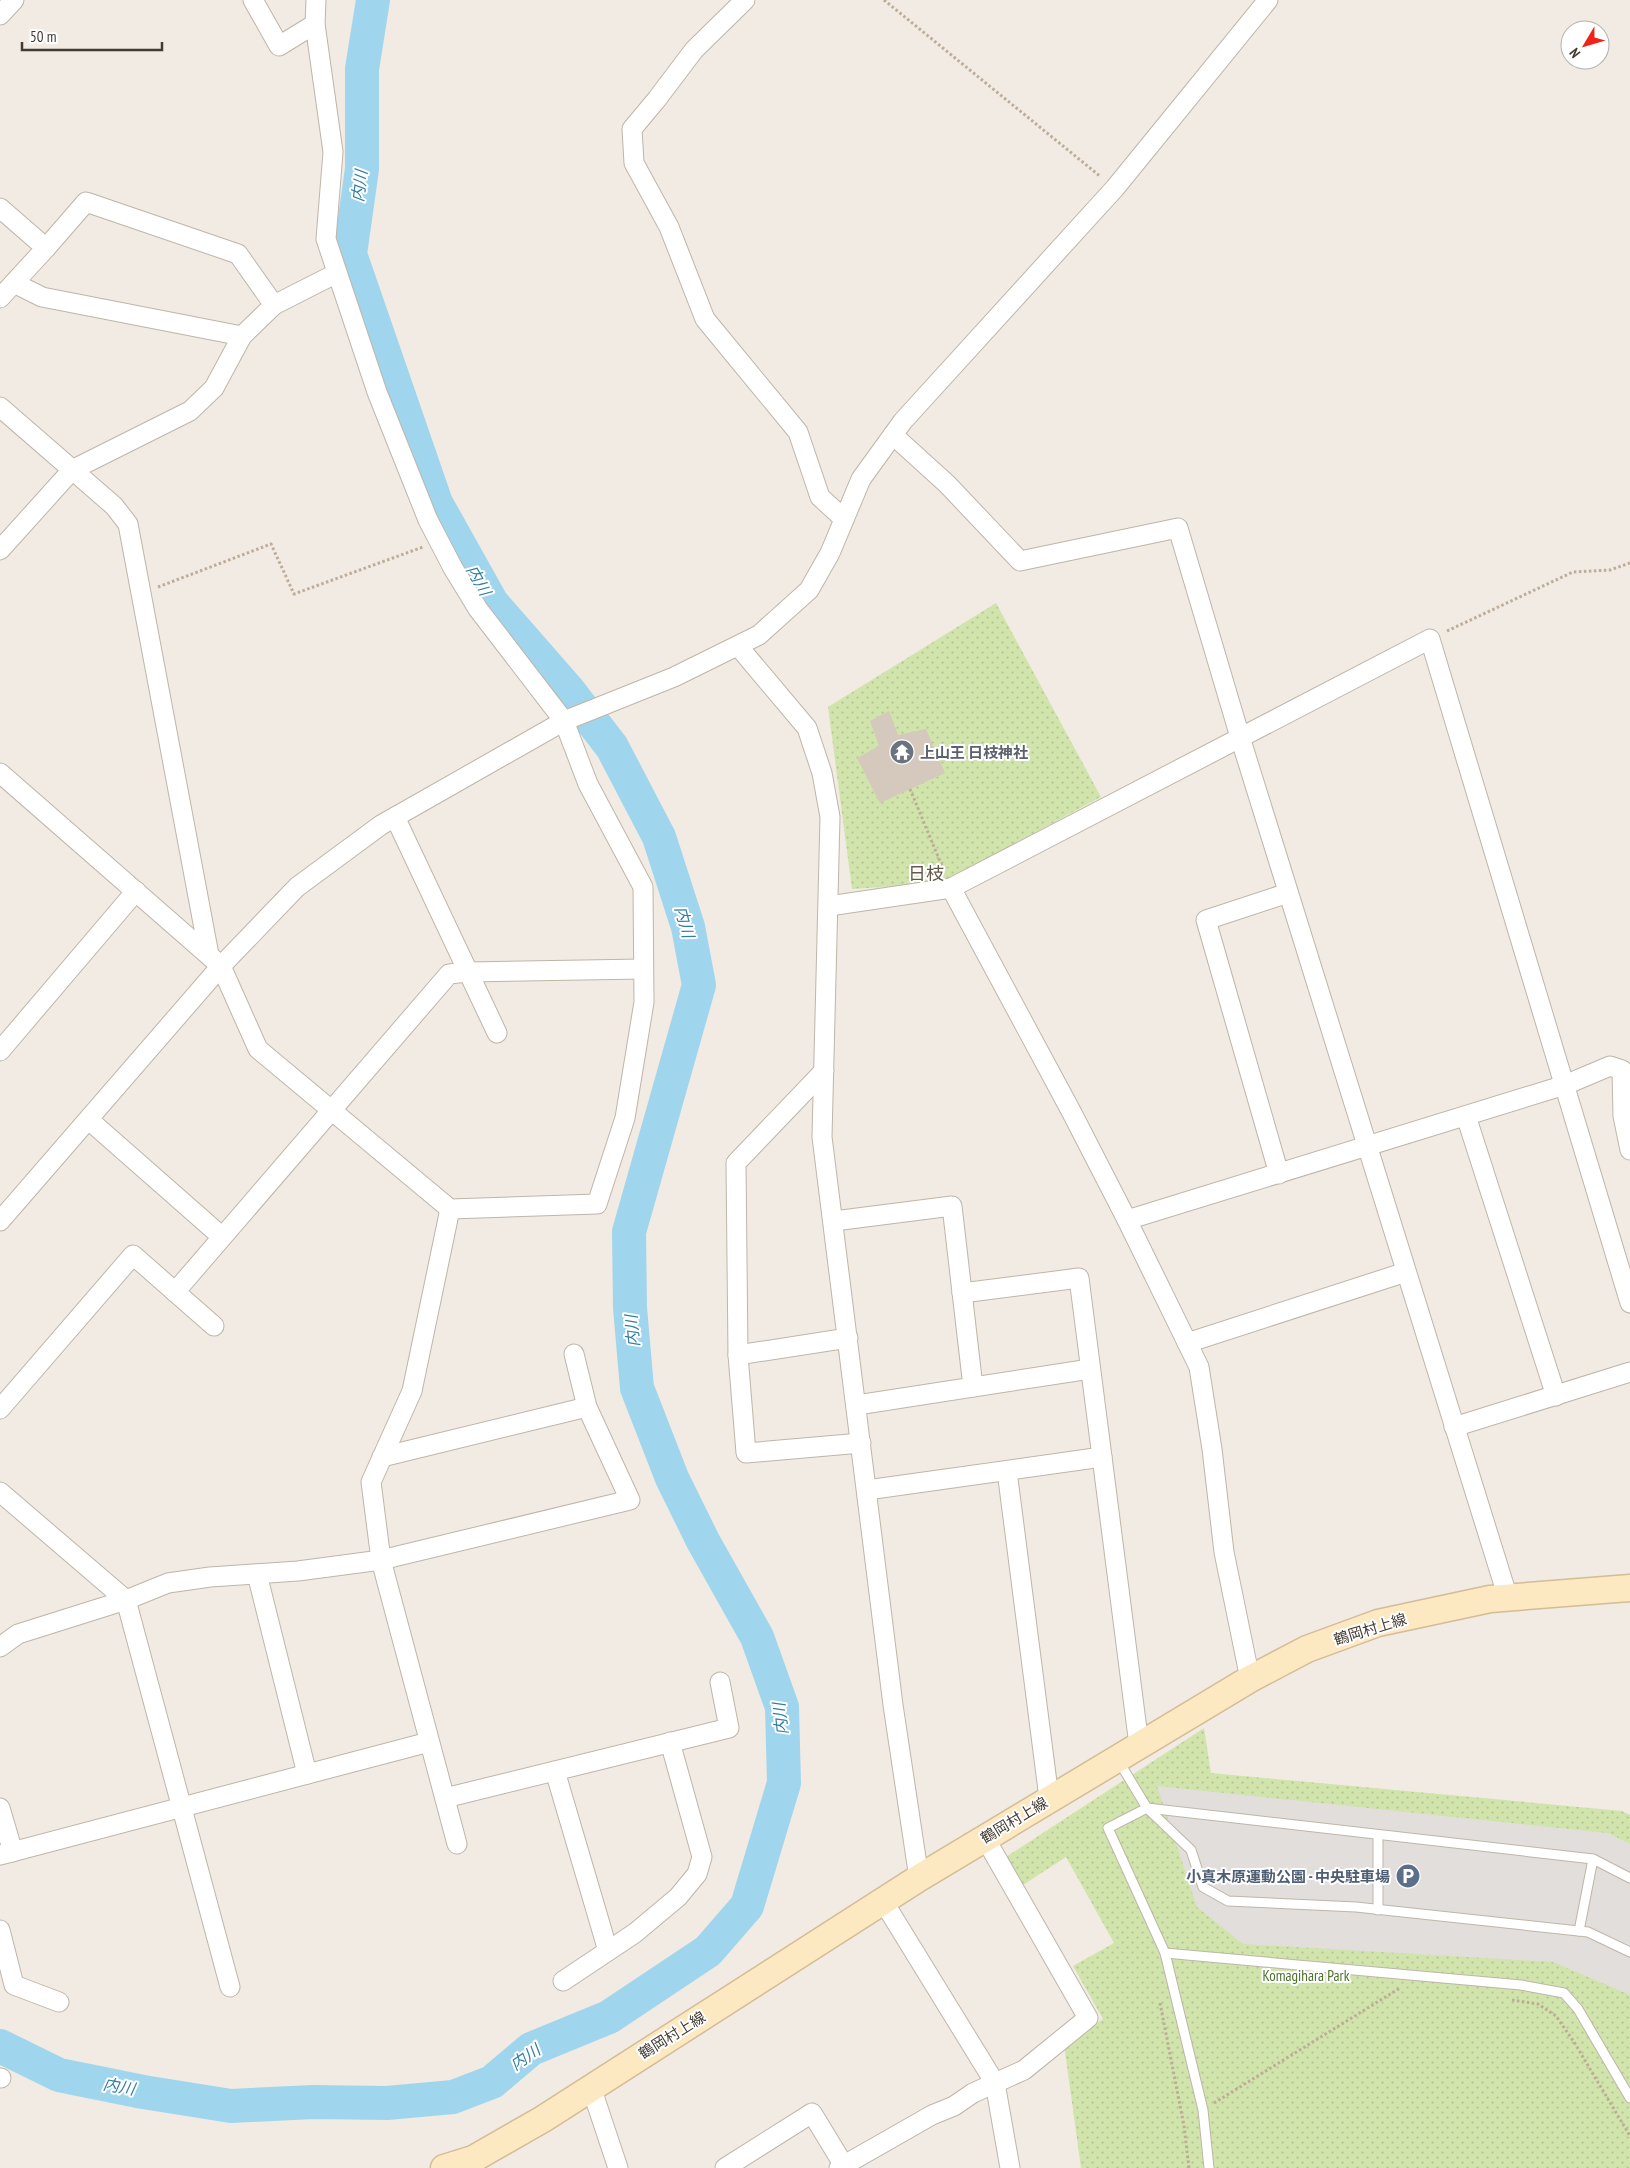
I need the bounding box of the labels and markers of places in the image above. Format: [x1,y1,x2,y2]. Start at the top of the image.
temple icon: 上山王 日枝神社 [889,739,915,765]
place label: 上山王 日枝神社 [920,743,1028,762]
parking icon: 小真木原運動公園 - 中央駐車場 [1395,1863,1421,1889]
place label: 小真木原運動公園 - 中央駐車場 [1186,1867,1390,1886]

